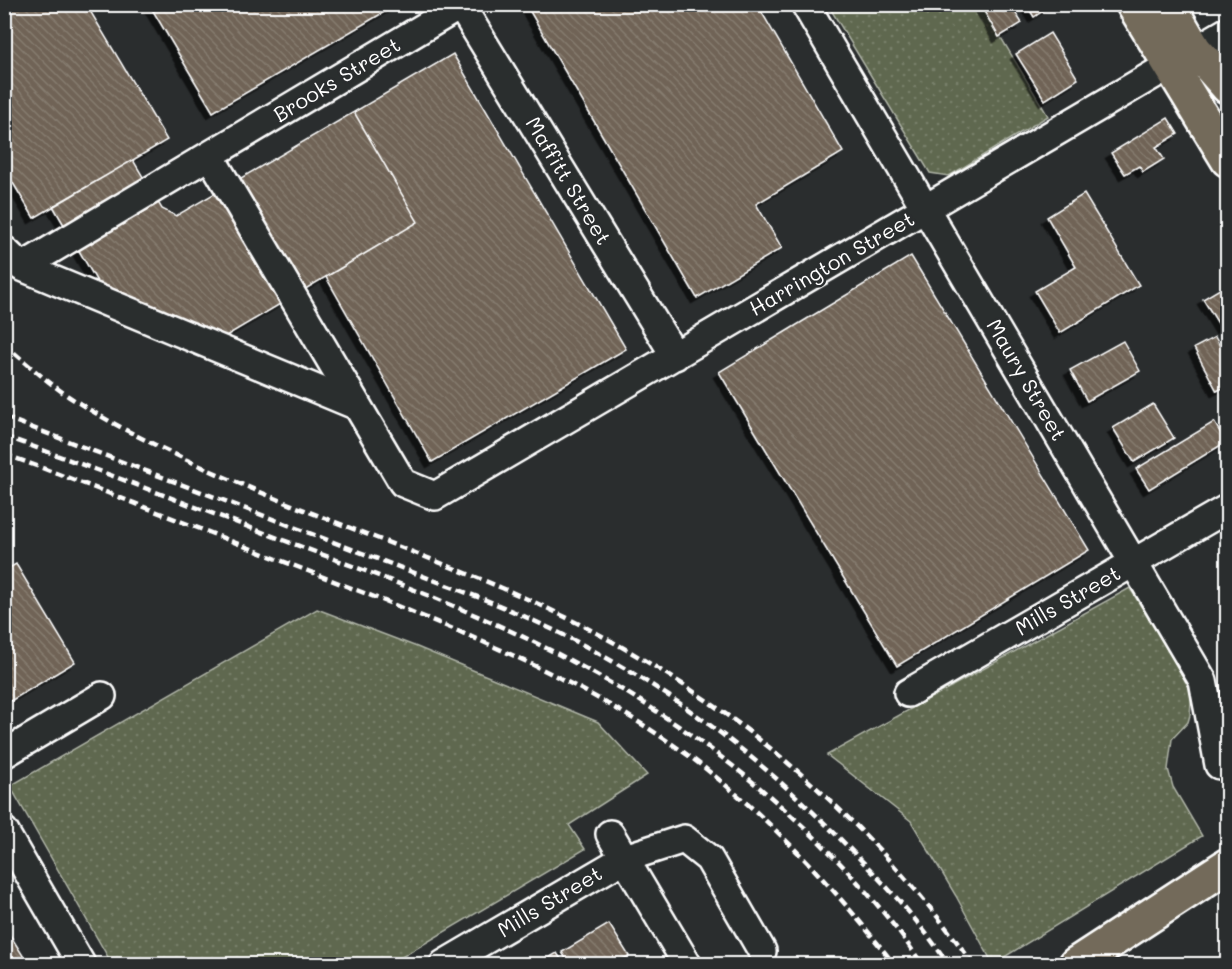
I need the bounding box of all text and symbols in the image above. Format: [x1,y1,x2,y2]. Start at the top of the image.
street label: Brooks Street [268,30,405,127]
street label: Maffitt Street [520,111,618,249]
street label: Harrington Street [744,204,919,321]
street label: Maury Street [982,313,1073,445]
street label: Mills Street [1010,559,1125,641]
street label: Mills Street [492,859,607,943]

